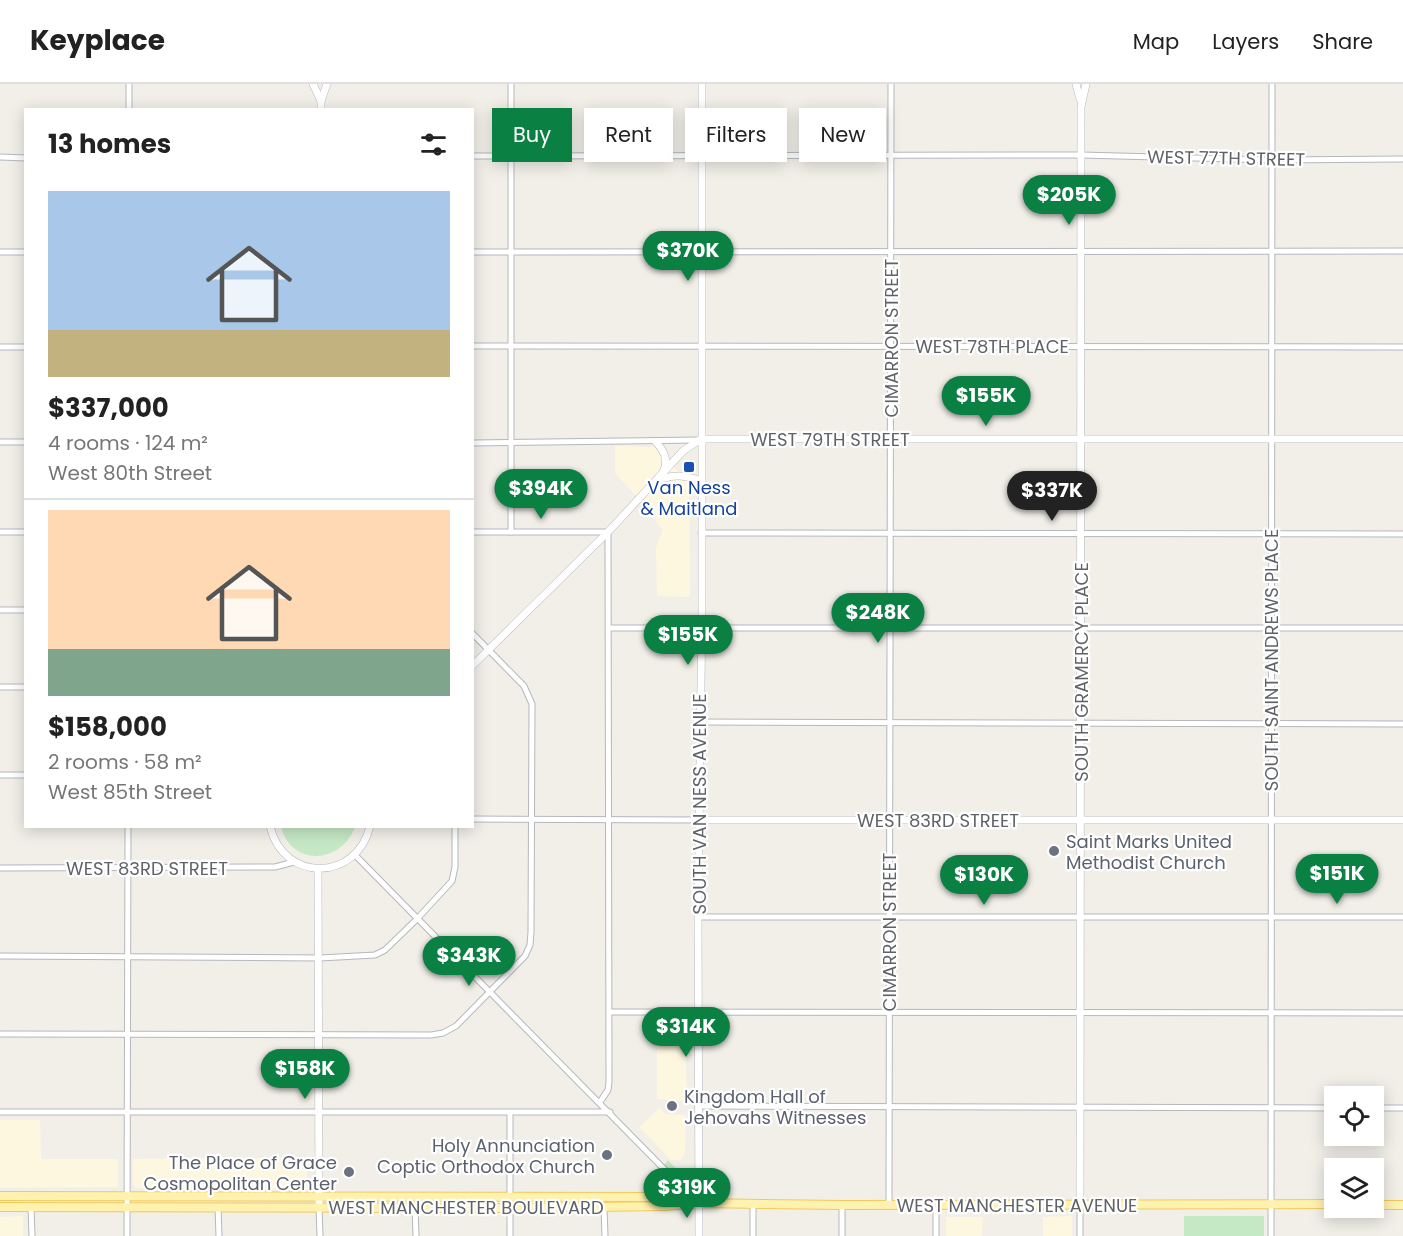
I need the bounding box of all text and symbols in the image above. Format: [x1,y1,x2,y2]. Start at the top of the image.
text: Keyplace [30,21,165,60]
text: Map [1133,27,1179,56]
text: Layers [1212,27,1279,56]
text: Share [1312,27,1373,56]
chip: Buy [492,108,572,162]
chip: Rent [584,108,673,162]
chip: Filters [685,108,787,162]
chip: New [799,108,886,162]
text: 13 homes [48,126,171,162]
icon: filters [417,128,450,161]
street label: WEST 77TH STREET [1147,144,1305,172]
pin: $205K [1027,175,1111,226]
text: $205K [1037,180,1101,208]
icon: home [195,230,303,338]
pin: $370K [646,231,730,282]
text: $370K [657,236,719,264]
street label: CIMARRON STREET [879,258,904,417]
street label: WEST 78TH PLACE [915,334,1069,359]
pin: $155K [944,376,1028,427]
text: $155K [956,381,1016,409]
text: $337,000 [48,390,169,426]
street label: WEST 79TH STREET [750,427,910,452]
text: 4 rooms · 124 m² [48,429,208,457]
text: West 80th Street [48,459,212,487]
marker: Van Ness & Maitland [682,460,696,474]
pin: $394K [499,469,583,520]
pin: $337K [1010,471,1094,522]
text: $394K [508,474,574,502]
place label: Van Ness & Maitland [640,475,738,521]
text: $337K [1021,476,1083,504]
street label: SOUTH SAINT ANDREWS PLACE [1259,529,1284,791]
icon: home [195,549,303,657]
street label: SOUTH GRAMERCY PLACE [1069,562,1094,782]
pin: $248K [836,593,920,644]
text: $248K [845,598,911,626]
pin: $155K [646,615,730,666]
text: $155K [658,620,718,648]
street label: SOUTH VAN NESS AVENUE [687,693,712,915]
text: $158,000 [48,709,167,745]
text: 2 rooms · 58 m² [48,748,202,776]
text: West 85th Street [48,778,212,806]
street label: WEST 83RD STREET [857,808,1019,833]
place label: Saint Marks United Methodist Church [1066,829,1232,875]
marker: Saint Marks United Methodist Church [1047,844,1061,858]
street label: CIMARRON STREET [877,852,902,1011]
pin: $151K [1295,854,1379,905]
pin: $130K [942,855,1026,906]
street label: WEST 83RD STREET [66,856,228,881]
text: $151K [1309,859,1365,887]
text: $130K [954,860,1014,888]
pin: $343K [427,936,511,987]
text: $343K [437,941,501,969]
pin: $314K [644,1007,728,1058]
text: $314K [656,1012,716,1040]
pin: $158K [263,1049,347,1100]
text: $158K [275,1054,335,1082]
place label: Kingdom Hall of Jehovahs Witnesses [684,1084,866,1130]
map controls [1324,1086,1384,1218]
button: locate [1324,1086,1384,1146]
marker: Kingdom Hall of Jehovahs Witnesses [665,1099,679,1113]
place label: Holy Annunciation Coptic Orthodox Church [377,1133,595,1179]
marker: Holy Annunciation Coptic Orthodox Church [600,1148,614,1162]
place label: The Place of Grace Cosmopolitan Center [144,1150,337,1196]
button: layers [1324,1158,1384,1218]
marker: The Place of Grace Cosmopolitan Center [342,1165,356,1179]
pin: $319K [645,1168,729,1219]
text: $319K [657,1173,717,1201]
street label: WEST MANCHESTER AVENUE [897,1193,1137,1218]
street label: WEST MANCHESTER BOULEVARD [328,1195,604,1220]

